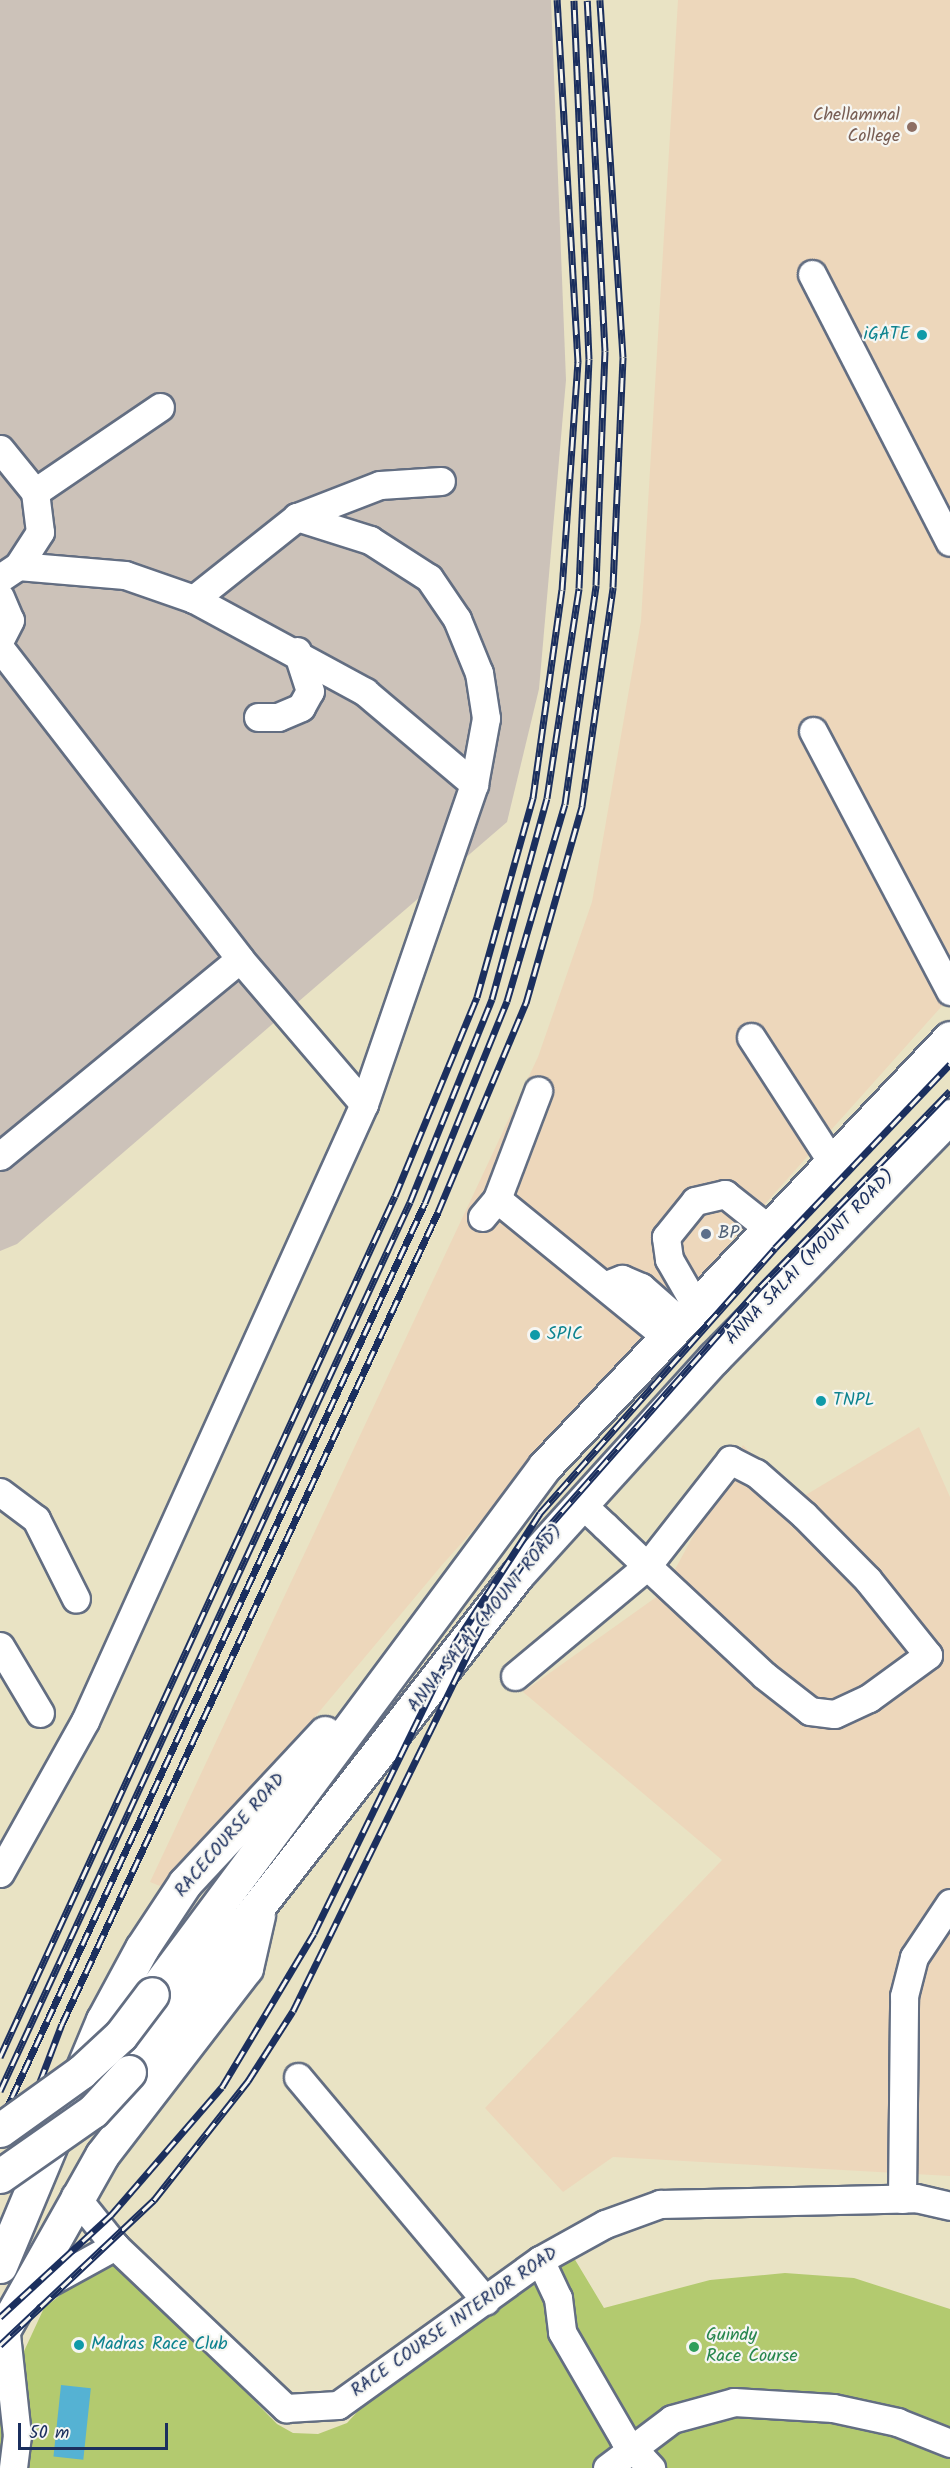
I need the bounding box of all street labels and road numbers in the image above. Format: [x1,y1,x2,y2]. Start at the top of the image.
street label: ANNA SALAI (MOUNT ROAD) [722,1166,900,1350]
street label: ANNA SALAI (MOUNT ROAD) [404,1521,568,1717]
street label: RACECOURSE ROAD [171,1770,291,1902]
street label: RACE COURSE INTERIOR ROAD [348,2243,562,2403]

